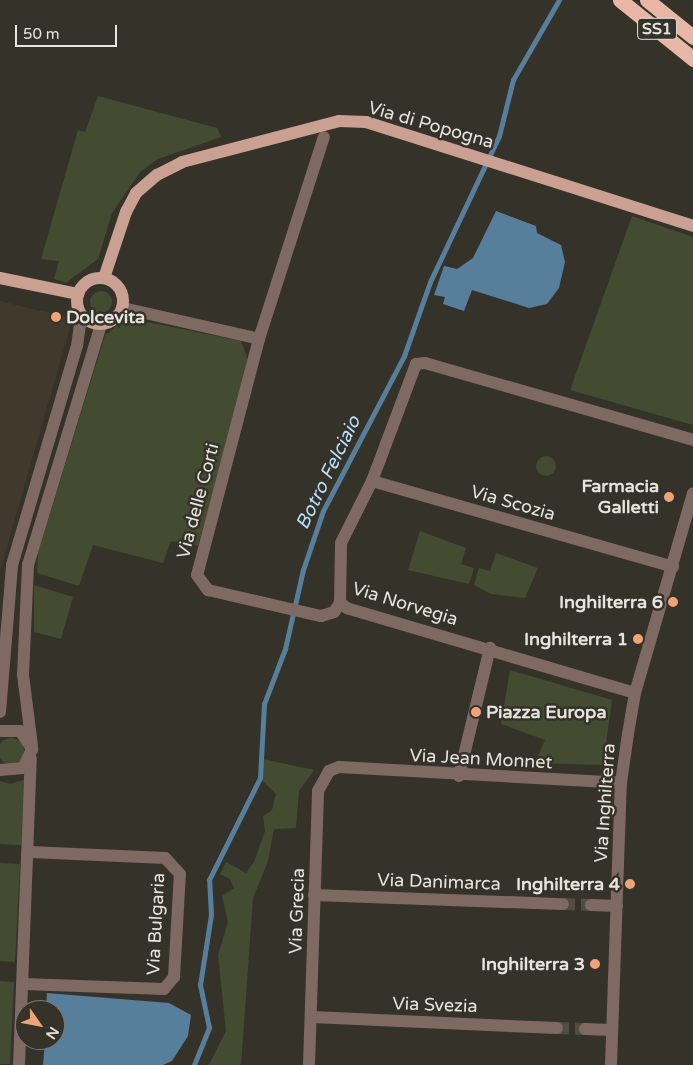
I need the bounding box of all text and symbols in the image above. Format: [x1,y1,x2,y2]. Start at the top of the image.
scale bar [18,15,120,47]
road number: SS1 [637,15,677,42]
text: 50 m [23,25,60,43]
street label: Via di Popogna [366,97,496,153]
place label: Dolcevita [66,306,145,328]
marker: Dolcevita [50,311,62,323]
water label: Botro Felciaio [292,413,366,533]
street label: Via delle Corti [172,441,224,561]
place label: Farmacia Galletti [582,476,659,518]
street label: Via Scozia [468,481,558,525]
marker: Farmacia Galletti [663,491,675,503]
street label: Via Norvegia [350,578,460,630]
place label: Inghilterra 6 [559,591,663,613]
marker: Inghilterra 6 [667,596,679,608]
place label: Inghilterra 1 [524,628,628,650]
marker: Inghilterra 1 [632,633,644,645]
place label: Piazza Europa [486,701,607,723]
marker: Piazza Europa [470,706,482,718]
street label: Via Inghilterra [590,743,620,863]
street label: Via Jean Monnet [409,744,553,774]
street label: Via Grecia [285,868,309,954]
street label: Via Danimarca [377,869,501,895]
street label: Via Bulgaria [143,872,169,976]
place label: Inghilterra 4 [516,873,620,895]
marker: Inghilterra 4 [624,878,636,890]
place label: Inghilterra 3 [481,953,585,975]
marker: Inghilterra 3 [589,958,601,970]
street label: Via Svezia [392,993,478,1017]
north arrow [15,1000,65,1050]
text: N [42,1024,62,1042]

